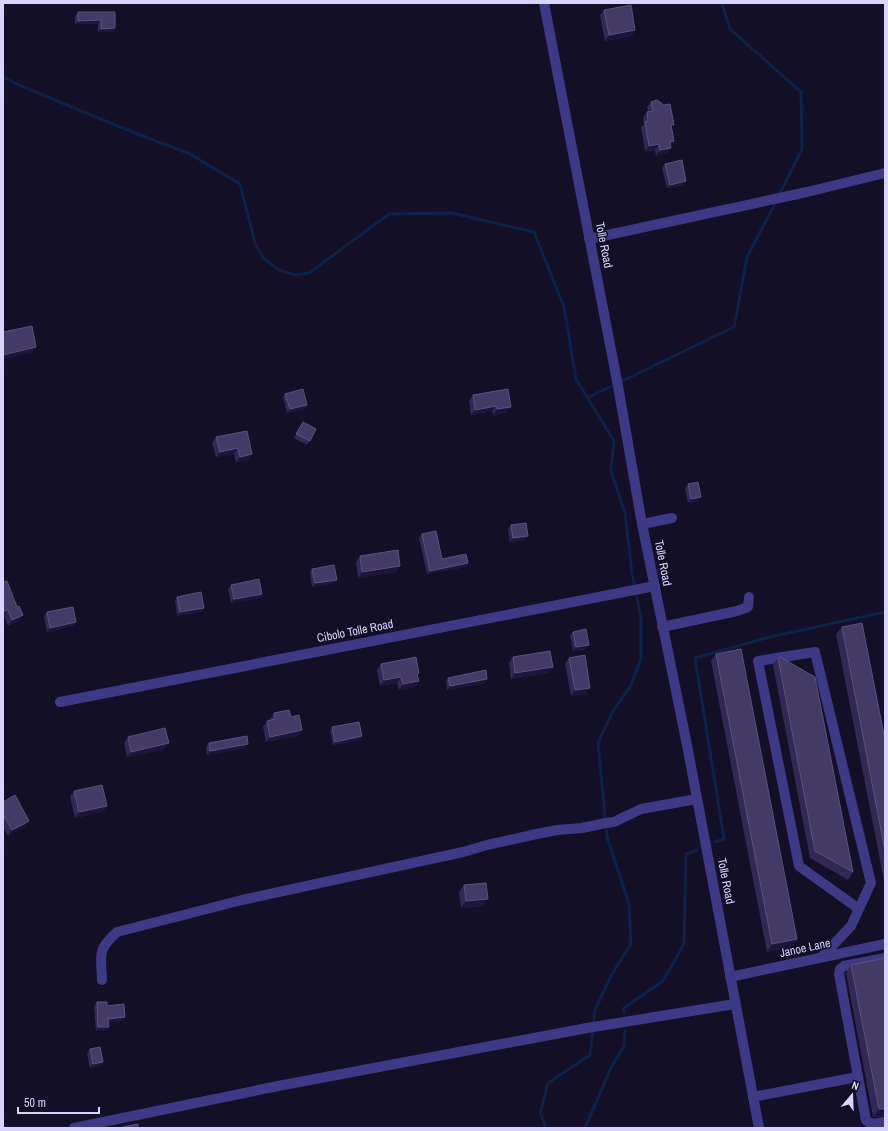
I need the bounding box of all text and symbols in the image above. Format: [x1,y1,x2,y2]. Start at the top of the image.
street label: Tolle Road [592,221,616,269]
street label: Tolle Road [651,539,675,587]
street label: Cibolo Tolle Road [315,616,395,646]
street label: Tolle Road [714,857,738,905]
street label: Janoe Lane [778,935,832,961]
north arrow [832,1075,872,1115]
text: N [850,1078,861,1093]
scale bar [18,1089,99,1115]
text: 50 m [24,1095,46,1111]

